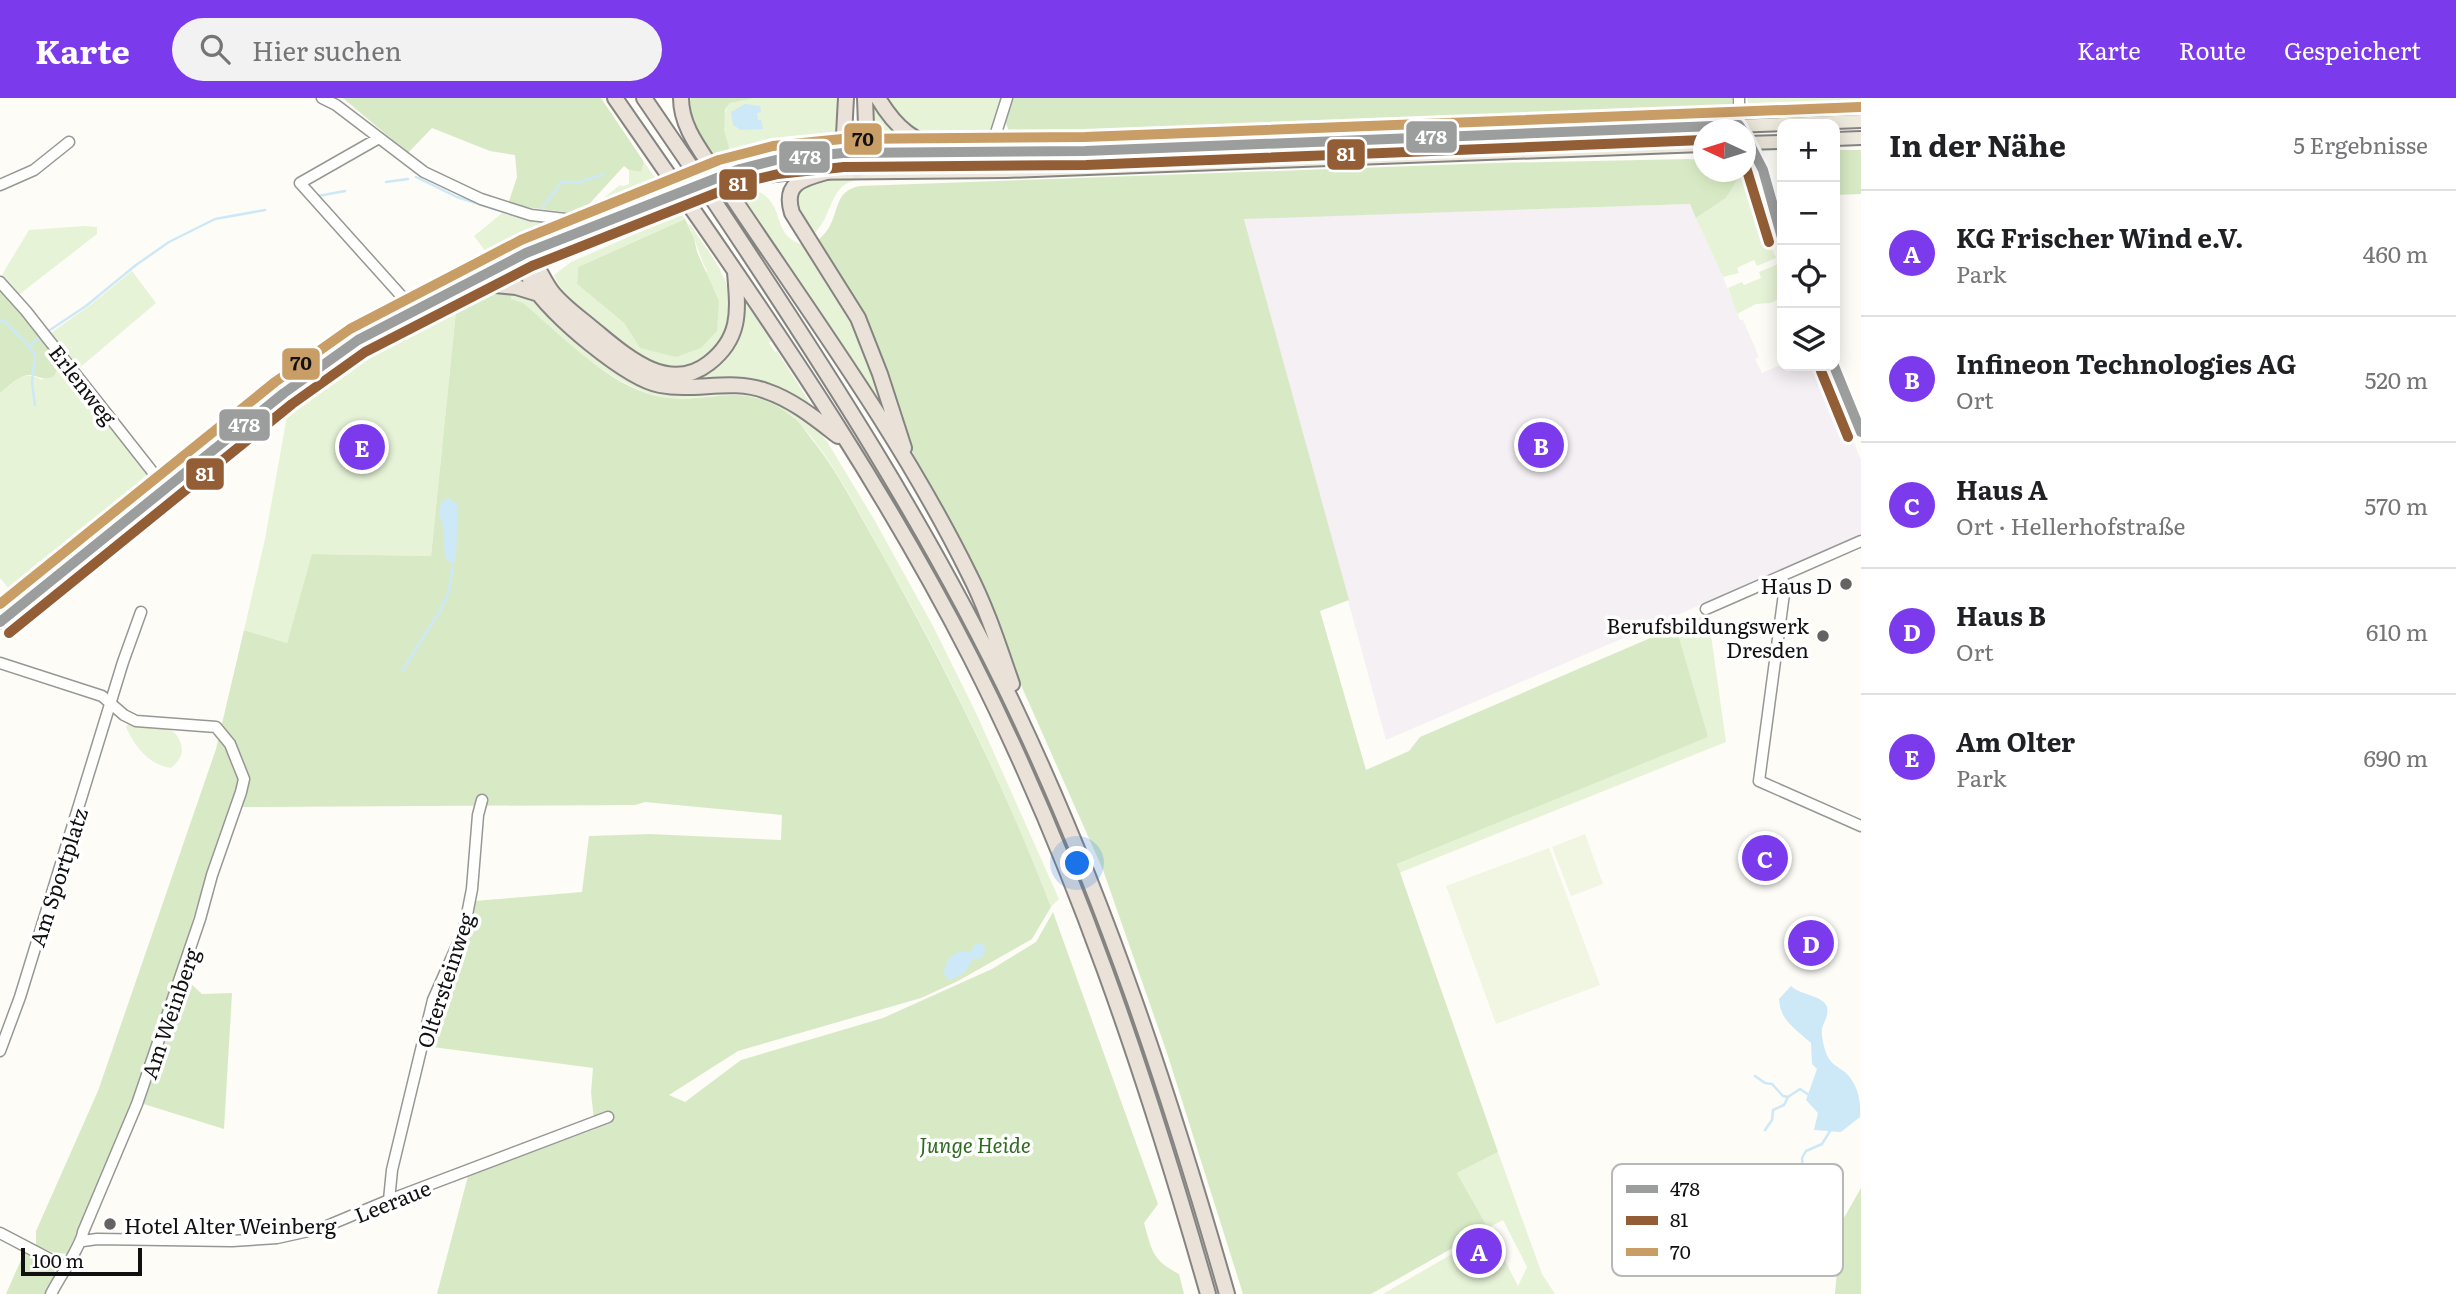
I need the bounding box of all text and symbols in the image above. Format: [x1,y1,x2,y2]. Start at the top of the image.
search box [172,18,662,81]
text: Karte [35,25,130,74]
icon: search [196,30,234,68]
text: Hier suchen [252,30,402,69]
text: Karte [2077,32,2141,67]
text: Route [2179,32,2246,67]
text: Gespeichert [2284,32,2421,67]
north arrow [1693,119,1756,182]
map controls [1777,119,1840,371]
button: + [1777,119,1840,182]
line badge: 478 [1405,120,1458,154]
line badge: 70 [843,122,883,156]
text: 478 [1415,122,1447,150]
text: In der Nähe [1889,122,2066,166]
text: 70 [852,124,874,152]
text: 5 Ergebnisse [2293,127,2428,161]
line badge: 81 [1326,138,1366,171]
text: 81 [1336,139,1356,167]
line badge: 478 [778,140,831,174]
text: 478 [789,142,821,170]
line badge: 81 [718,168,758,201]
text: 81 [728,169,748,197]
button: − [1777,182,1840,245]
text: KG Frischer Wind e.V. [1956,217,2244,256]
text: A [1903,236,1921,270]
text: 460 m [2363,236,2428,270]
button: locate [1777,245,1840,308]
text: Park [1956,256,2006,290]
button: layers [1777,308,1840,371]
street label: Erlenweg [43,337,125,431]
text: Infineon Technologies AG [1956,343,2296,382]
line badge: 70 [281,347,321,381]
text: 70 [290,348,312,376]
text: B [1904,362,1920,396]
text: 520 m [2365,362,2428,396]
text: Ort [1956,382,1994,416]
line badge: 478 [218,408,271,442]
text: 478 [228,410,260,438]
pin: B [1518,419,1564,471]
pin: E [339,421,385,473]
line badge: 81 [185,457,225,491]
text: 81 [195,459,215,487]
text: Haus A [1956,469,2048,508]
text: C [1904,488,1920,522]
text: 570 m [2365,488,2428,522]
text: Ort · Hellerhofstraße [1956,508,2185,542]
place label: Haus D [1761,569,1832,600]
marker: Haus D [1838,576,1854,592]
text: Haus B [1956,595,2046,634]
place label: Berufsbildungswerk Dresden [1606,609,1809,664]
text: D [1903,614,1921,648]
text: 610 m [2366,614,2428,648]
marker: Berufsbildungswerk Dresden [1815,628,1831,644]
text: Ort [1956,634,1994,668]
text: Am Olter [1956,721,2075,760]
text: E [1904,740,1920,774]
text: 690 m [2363,740,2428,774]
text: Park [1956,760,2006,794]
street label: Am Sportplatz [20,804,94,950]
pin: C [1742,832,1788,884]
your location [1060,846,1094,880]
street label: Oltersteinweg [408,908,481,1052]
pin: D [1788,917,1834,969]
street label: Am Weinberg [132,943,206,1083]
park label: Junge Heide [919,1128,1031,1159]
legend [1612,1164,1843,1276]
street label: Leeraue [349,1171,435,1229]
text: 478 [1670,1174,1700,1202]
text: 81 [1670,1205,1688,1233]
place label: Hotel Alter Weinberg [124,1209,337,1240]
marker: Hotel Alter Weinberg [102,1216,118,1232]
pin: A [1456,1225,1502,1277]
text: 70 [1670,1237,1691,1265]
scale bar [21,1245,142,1277]
text: 100 m [32,1246,84,1274]

